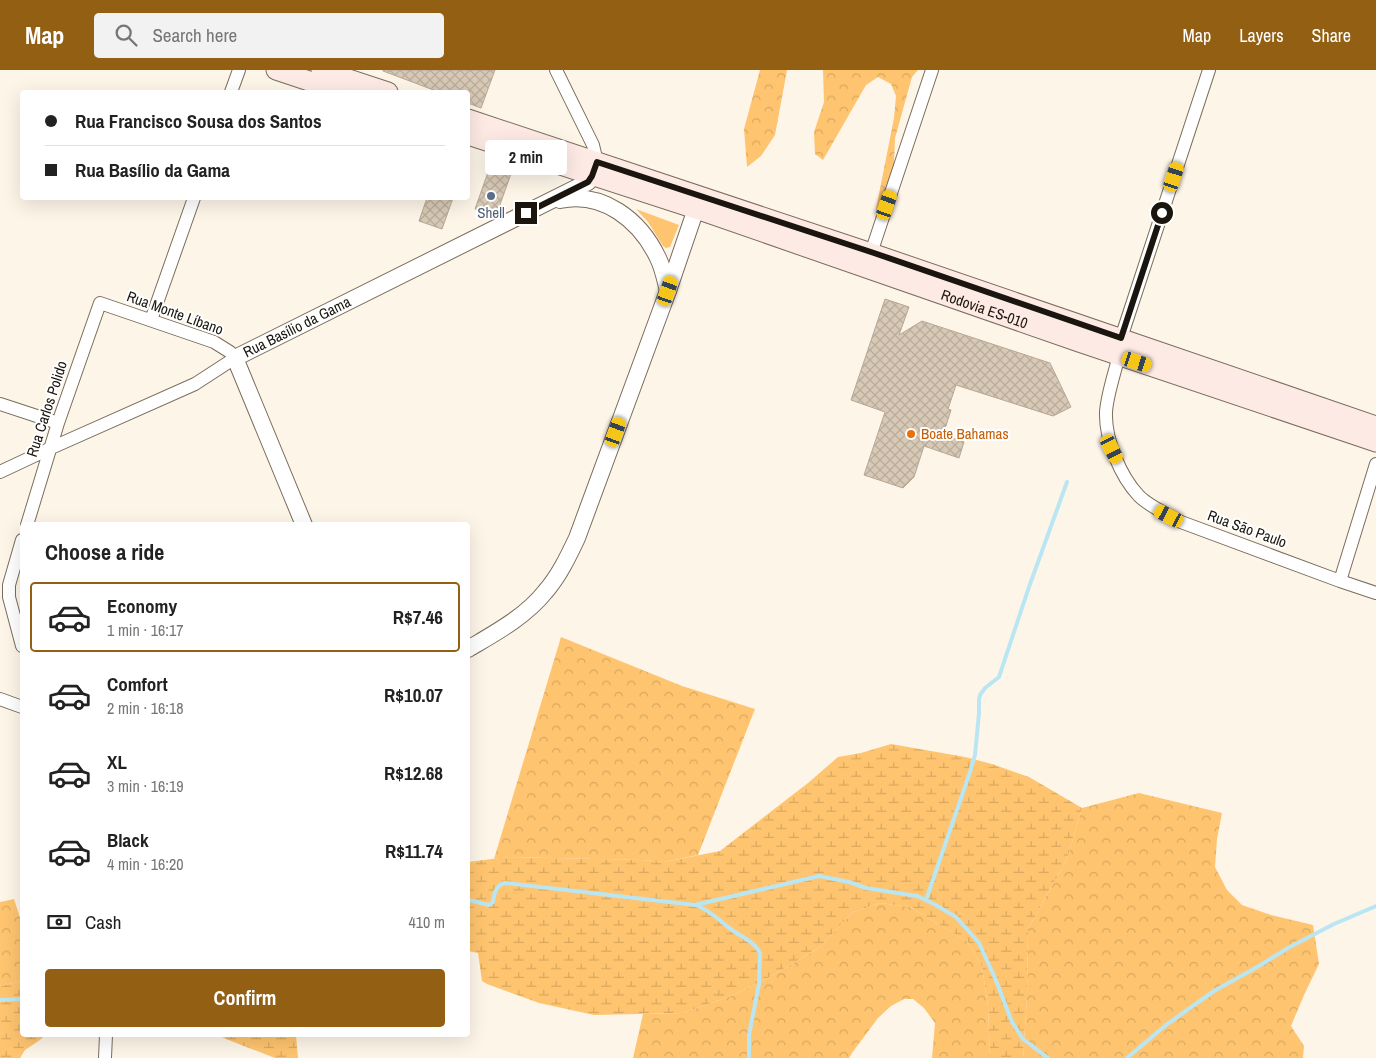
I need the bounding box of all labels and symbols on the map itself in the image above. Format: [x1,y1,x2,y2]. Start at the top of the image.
callout: 2 min [485,140,567,176]
car [1162,160,1185,194]
car [875,188,898,222]
marker: Shell [485,190,497,202]
place label: Shell [477,202,505,223]
route end [515,202,537,224]
route start [1151,202,1173,224]
car [656,274,679,308]
street label: Rodovia ES-010 [938,284,1031,333]
street label: Rua Monte Líbano [124,285,226,340]
street label: Rua Basílio da Gama [239,291,354,362]
car [1120,350,1153,374]
street label: Rua Carlos Polido [21,358,72,460]
car [603,415,628,449]
place label: Boate Bahamas [921,423,1009,444]
marker: Boate Bahamas [905,428,917,440]
car [1098,432,1125,466]
car [1152,503,1185,529]
street label: Rua São Paulo [1205,505,1290,553]

